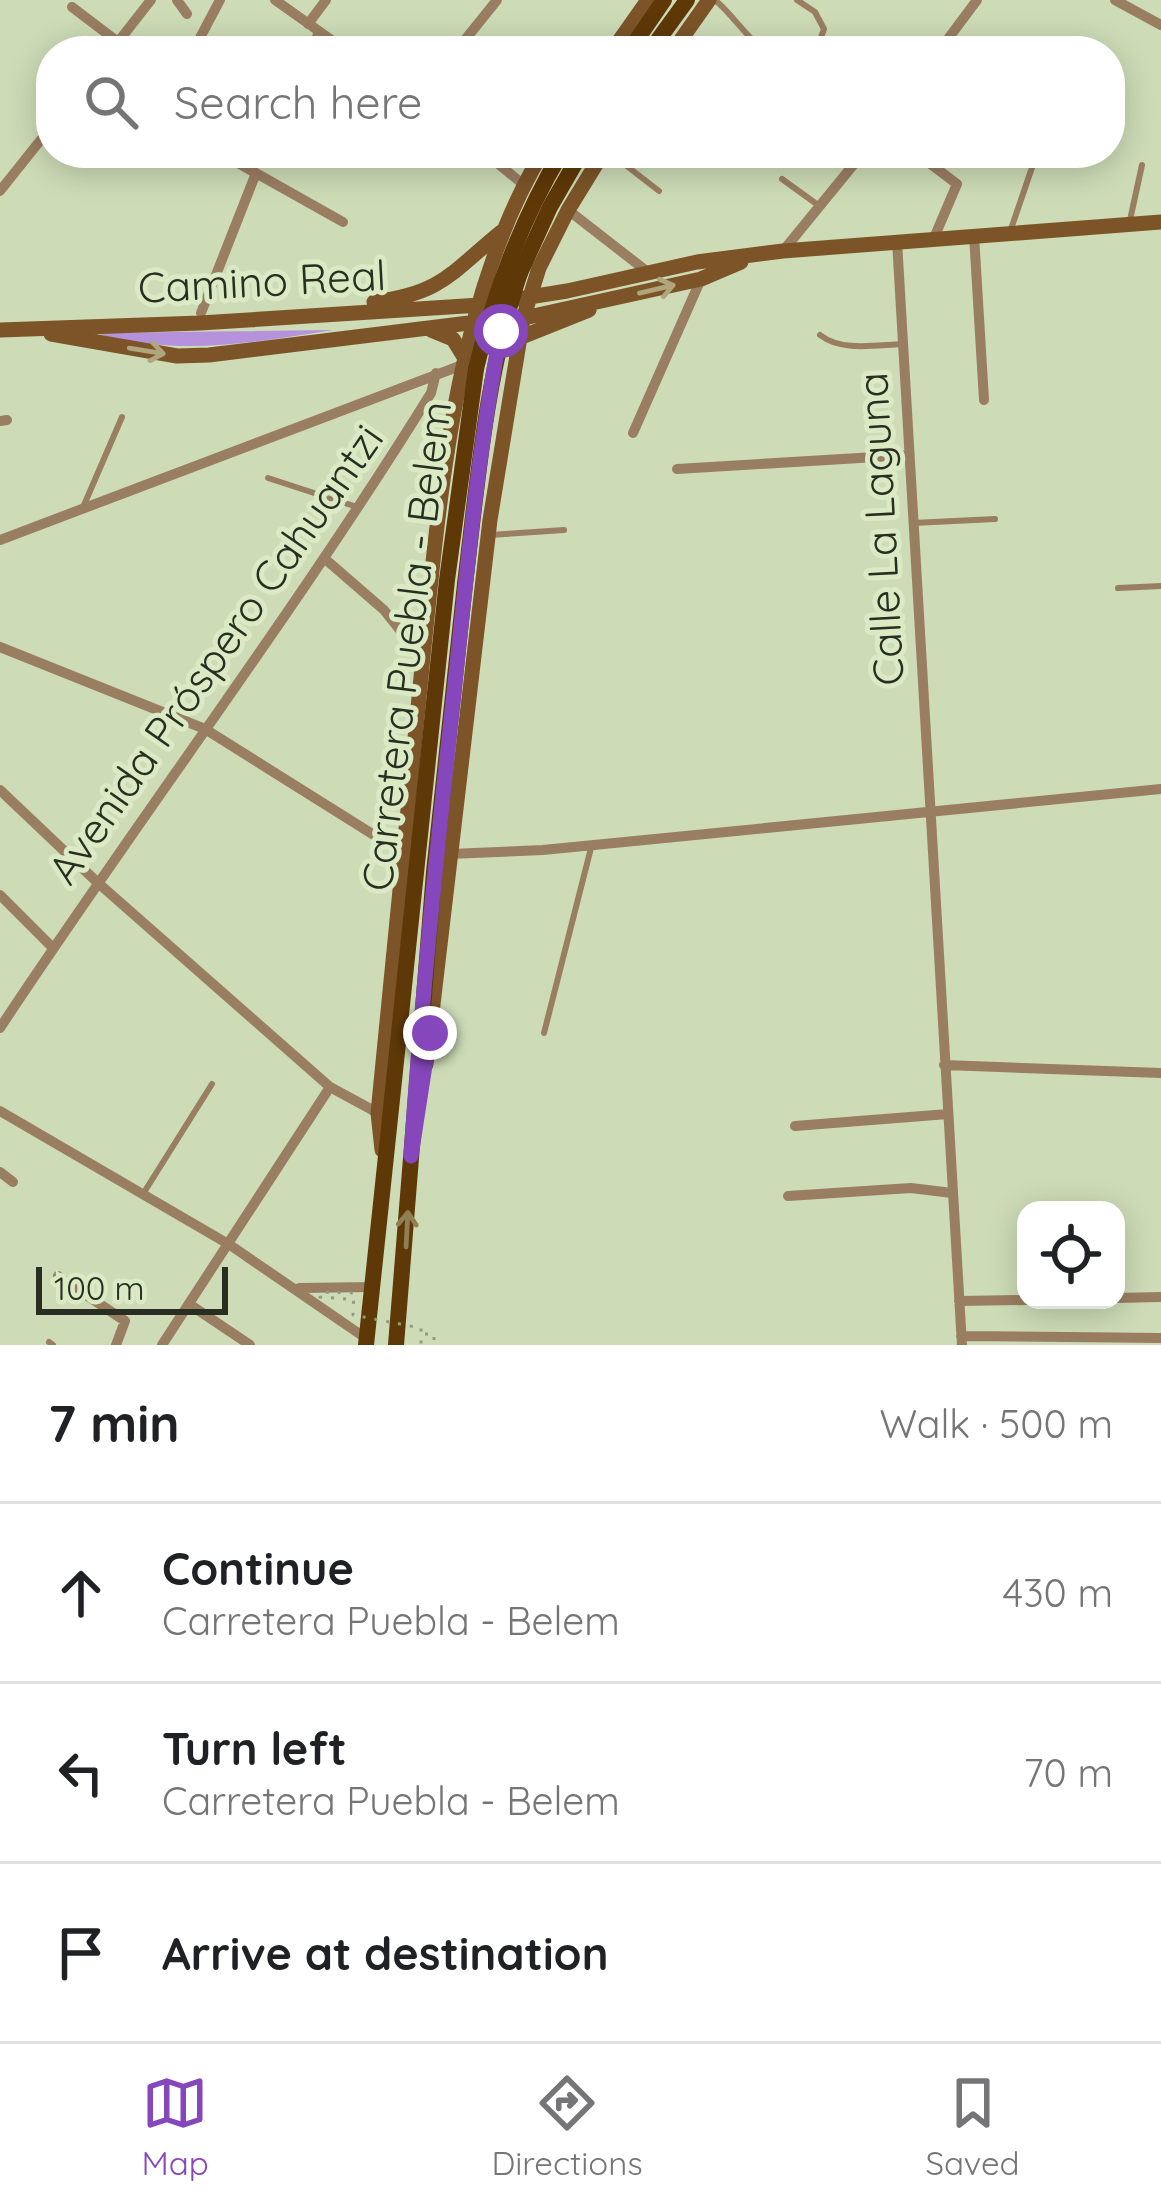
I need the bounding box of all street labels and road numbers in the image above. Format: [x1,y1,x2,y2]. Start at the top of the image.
street label: Camino Real [137,248,387,314]
street label: Calle La Laguna [845,371,915,687]
street label: Carretera Puebla - Belem [350,398,462,894]
street label: Avenida Próspero Cahuantzi [36,414,394,894]

